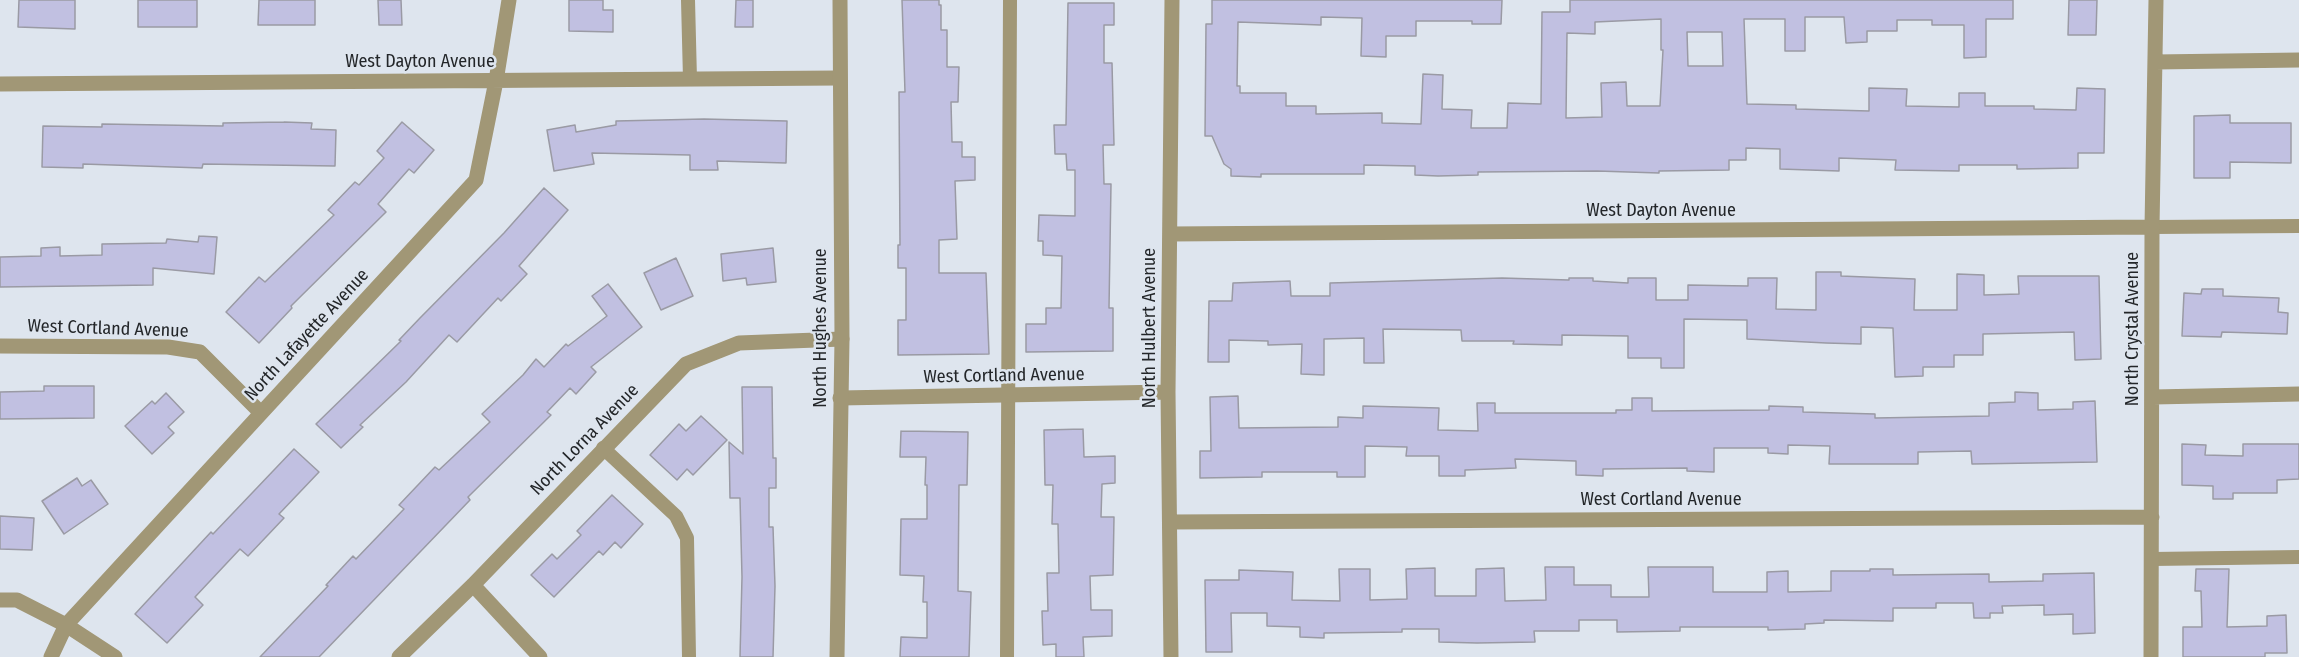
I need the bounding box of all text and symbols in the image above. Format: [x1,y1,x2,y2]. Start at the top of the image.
street label: West Dayton Avenue [345,51,495,73]
street label: West Dayton Avenue [1586,200,1736,222]
street label: North Hughes Avenue [810,248,832,408]
street label: North Hulbert Avenue [1139,248,1161,408]
street label: North Crystal Avenue [2122,252,2144,406]
street label: North Lafayette Avenue [240,265,374,405]
street label: West Cortland Avenue [27,315,189,343]
street label: West Cortland Avenue [923,364,1085,388]
street label: North Lorna Avenue [526,380,644,500]
street label: West Cortland Avenue [1580,489,1742,511]

